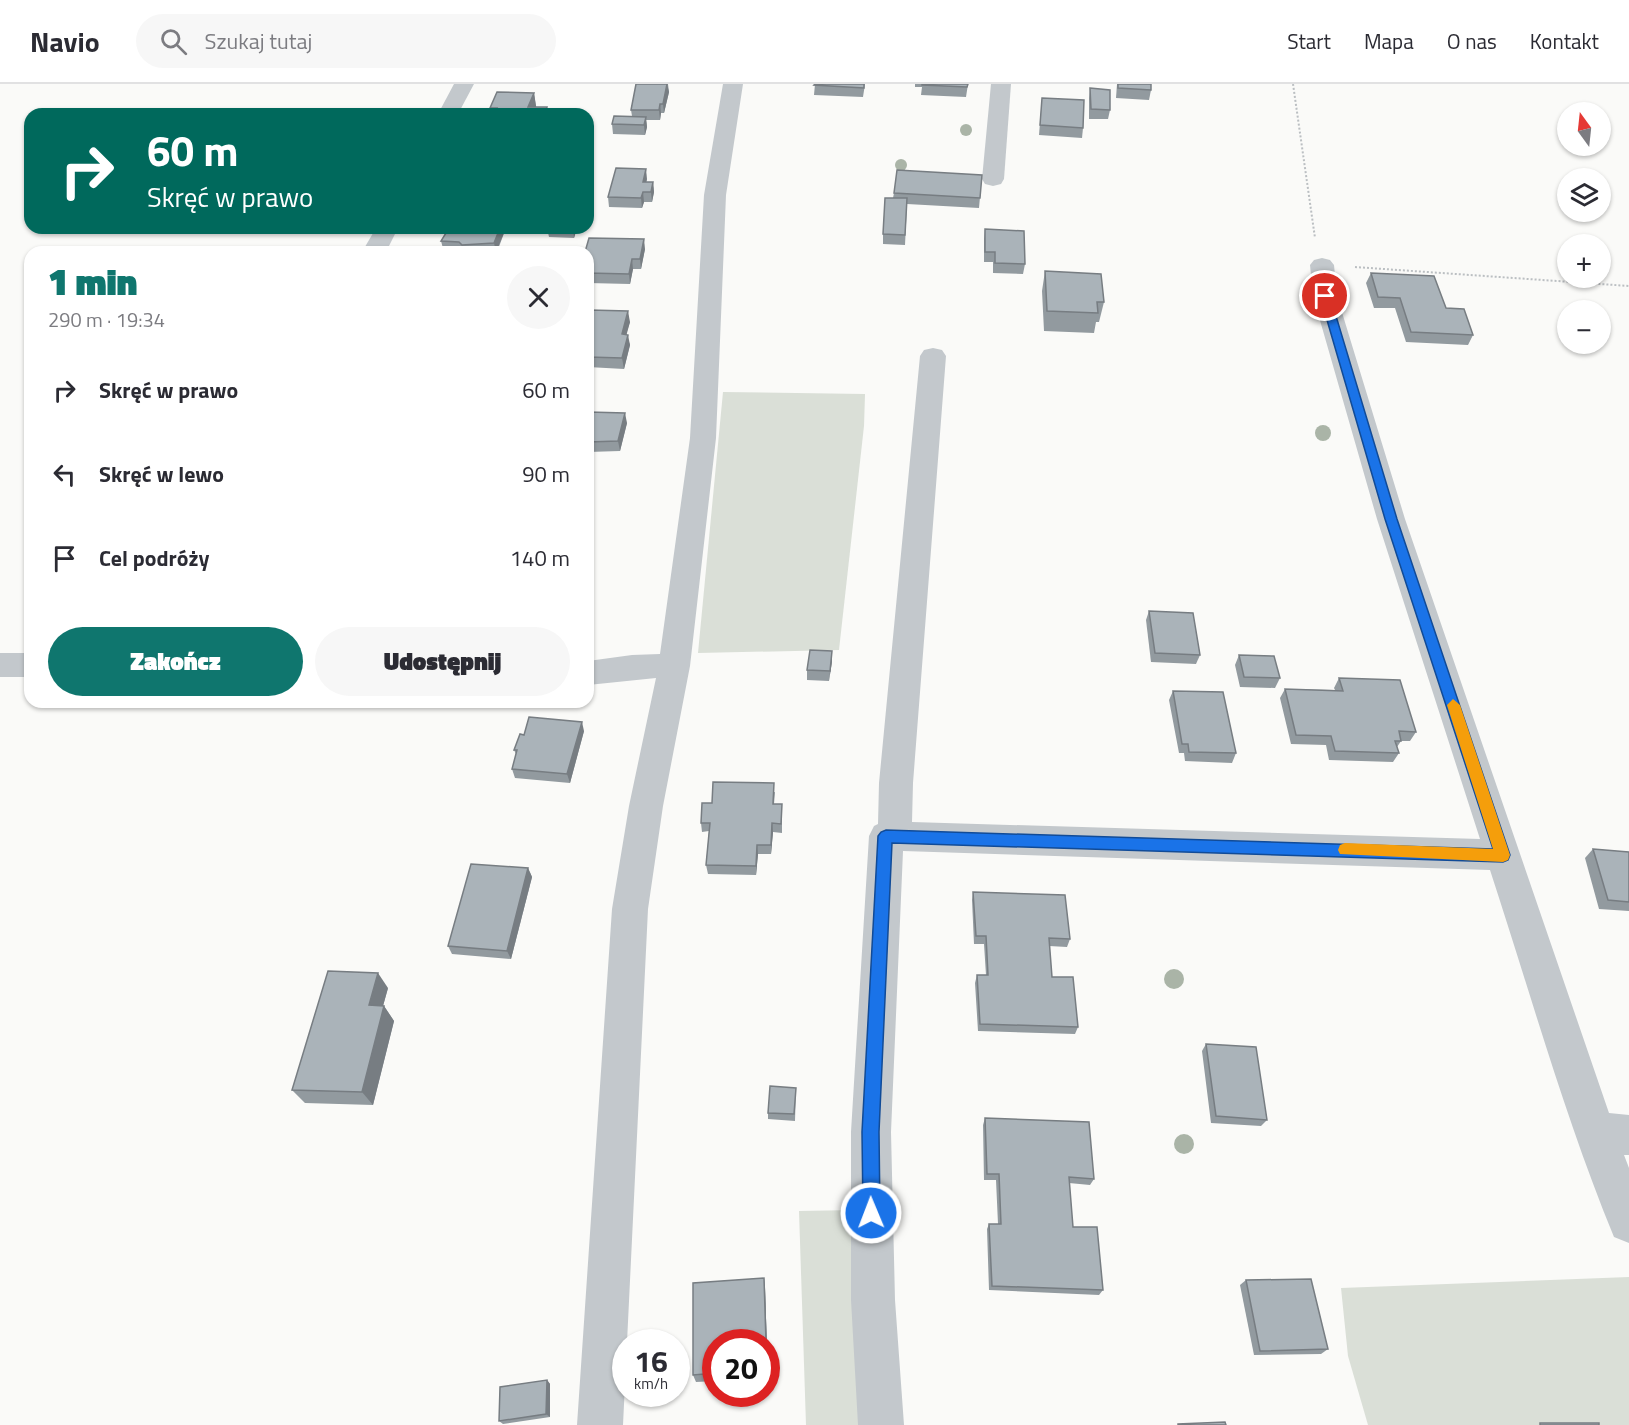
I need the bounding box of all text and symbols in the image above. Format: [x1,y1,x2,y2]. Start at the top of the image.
search box [136,14,556,68]
text: Navio [30,20,100,63]
text: Szukaj tutaj [205,24,312,58]
icon: search [157,25,190,58]
text: Start [1287,25,1331,57]
text: Mapa [1364,25,1414,57]
text: O nas [1447,25,1497,57]
text: Kontakt [1530,25,1599,57]
north arrow [1557,102,1611,156]
map controls [1557,102,1611,354]
text: 60 m [147,118,239,182]
icon: right [48,132,126,210]
button: layers [1557,168,1611,222]
text: Skręć w prawo [147,176,313,217]
button: + [1557,234,1611,288]
text: 1 min [48,254,137,309]
button: close [507,266,570,329]
pin [1299,270,1350,321]
icon: arrive [1308,279,1341,312]
button: − [1557,300,1611,354]
text: 290 m · 19:34 [48,304,165,335]
text: Skręć w prawo [99,373,238,407]
text: 60 m [522,373,570,407]
icon: right [48,374,81,407]
text: Skręć w lewo [99,457,224,491]
text: 90 m [522,457,570,491]
icon: left [48,458,81,491]
text: Cel podróży [99,541,209,575]
text: 140 m [510,541,570,575]
icon: arrive [48,542,81,575]
button: Zakończ [48,627,303,696]
button: Udostępnij [315,627,570,696]
position arrow [839,1181,903,1245]
speed limit sign: 20 [702,1329,780,1407]
text: 16 [634,1338,668,1384]
text: km/h [634,1372,668,1395]

